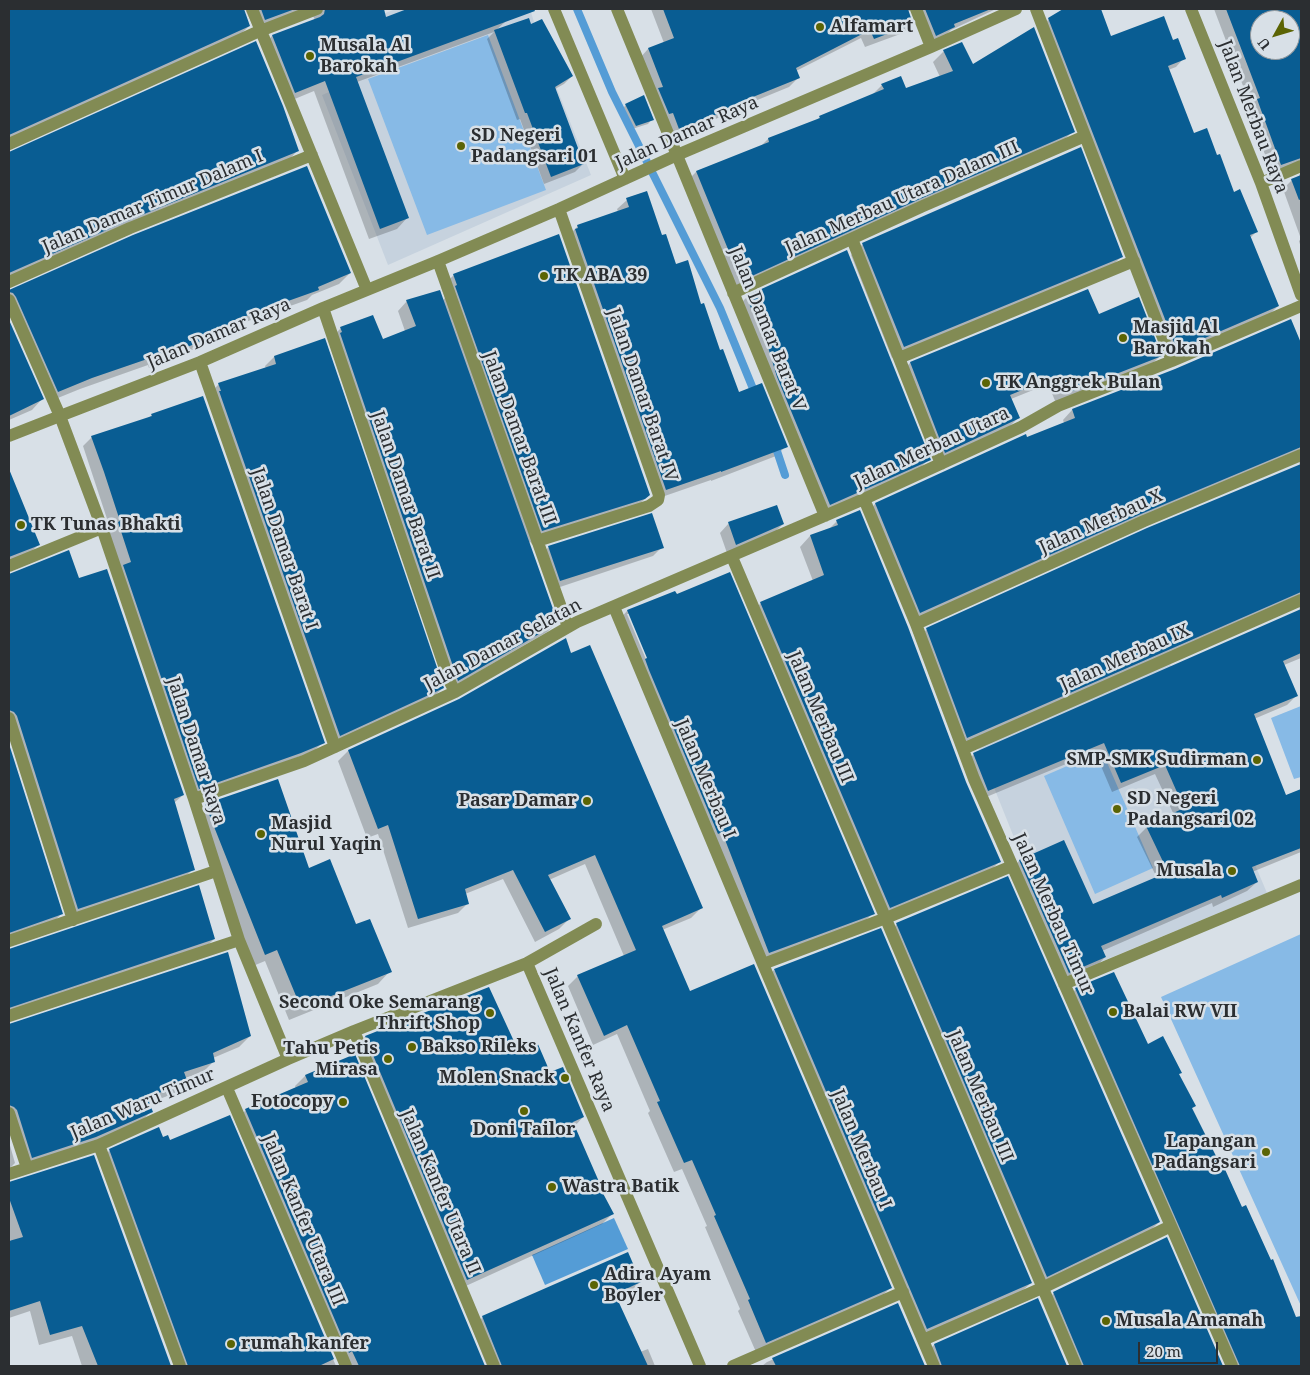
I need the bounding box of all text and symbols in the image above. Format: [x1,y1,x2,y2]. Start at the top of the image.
north arrow [1250,10,1300,60]
place label: Alfamart [830,16,913,38]
marker: Alfamart [814,21,826,33]
text: U [1253,34,1274,54]
place label: Musala Al Barokah [320,35,410,78]
street label: Jalan Merbau Raya [1214,37,1292,197]
marker: Musala Al Barokah [304,50,316,62]
street label: Jalan Damar Raya [612,92,762,174]
place label: SD Negeri Padangsari 01 [471,125,598,168]
street label: Jalan Merbau Utara Dalam III [782,137,1022,259]
marker: SD Negeri Padangsari 01 [455,140,467,152]
street label: Jalan Damar Timur Dalam I [39,146,267,258]
street label: Jalan Damar Barat V [724,244,810,414]
place label: TK ABA 39 [554,265,648,287]
marker: TK ABA 39 [538,270,550,282]
street label: Jalan Damar Raya [144,294,294,374]
street label: Jalan Damar Barat IV [602,305,682,485]
place label: Masjid Al Barokah [1133,317,1218,359]
marker: Masjid Al Barokah [1117,332,1129,344]
street label: Jalan Damar Barat III [478,348,560,528]
place label: TK Anggrek Bulan [996,372,1160,394]
marker: TK Anggrek Bulan [980,377,992,389]
street label: Jalan Merbau Utara [851,403,1013,493]
street label: Jalan Damar Barat II [366,408,444,582]
street label: Jalan Damar Barat I [246,465,322,633]
street label: Jalan Merbau X [1036,485,1166,559]
place label: TK Tunas Bhakti [31,514,181,536]
marker: TK Tunas Bhakti [15,519,27,531]
street label: Jalan Damar Selatan [421,594,585,696]
street label: Jalan Merbau IX [1057,620,1193,696]
street label: Jalan Merbau III [783,648,857,786]
street label: Jalan Damar Raya [162,674,230,828]
street label: Jalan Merbau I [670,716,740,842]
place label: SMP-SMK Sudirman [1067,749,1247,771]
marker: SMP-SMK Sudirman [1251,754,1263,766]
place label: SD Negeri Padangsari 02 [1127,788,1254,831]
place label: Pasar Damar [459,790,577,812]
marker: Pasar Damar [581,795,593,807]
marker: SD Negeri Padangsari 02 [1111,803,1123,815]
place label: Masjid Nurul Yaqin [271,813,382,856]
marker: Masjid Nurul Yaqin [255,828,267,840]
street label: Jalan Merbau Timur [1008,830,1098,998]
place label: Musala [1156,860,1222,882]
marker: Musala [1226,865,1238,877]
street label: Jalan Kanfer Raya [539,965,619,1115]
place label: Second Oke Semarang Thrift Shop [279,992,480,1034]
place label: Balai RW VII [1123,1001,1237,1023]
marker: Balai RW VII [1107,1006,1119,1018]
marker: Second Oke Semarang Thrift Shop [484,1007,496,1019]
street label: Jalan Merbau III [943,1027,1017,1165]
place label: Bakso Rileks [422,1036,537,1058]
place label: Tahu Petis Mirasa [283,1038,378,1080]
marker: Bakso Rileks [406,1041,418,1053]
marker: Tahu Petis Mirasa [382,1053,394,1065]
street label: Jalan Waru Timur [68,1064,218,1144]
place label: Molen Snack [439,1067,555,1089]
marker: Molen Snack [559,1072,571,1084]
street label: Jalan Merbau I [826,1086,896,1212]
place label: Fotocopy [251,1091,333,1113]
marker: Fotocopy [337,1096,349,1108]
marker: Doni Tailor [518,1105,530,1117]
street label: Jalan Kanfer Utara II [395,1106,485,1278]
place label: Doni Tailor [472,1119,576,1141]
street label: Jalan Kanfer Utara III [257,1131,349,1309]
place label: Lapangan Padangsari [1154,1131,1256,1174]
marker: Lapangan Padangsari [1260,1146,1272,1158]
place label: Wastra Batik [562,1176,679,1198]
marker: Wastra Batik [546,1181,558,1193]
place label: Adira Ayam Boyler [604,1264,711,1306]
marker: Adira Ayam Boyler [588,1279,600,1291]
place label: Musala Amanah [1116,1310,1263,1332]
marker: Musala Amanah [1100,1315,1112,1327]
scale bar [1140,1332,1220,1364]
place label: rumah kanfer [241,1333,369,1355]
marker: rumah kanfer [225,1338,237,1350]
text: 20 m [1146,1341,1181,1361]

